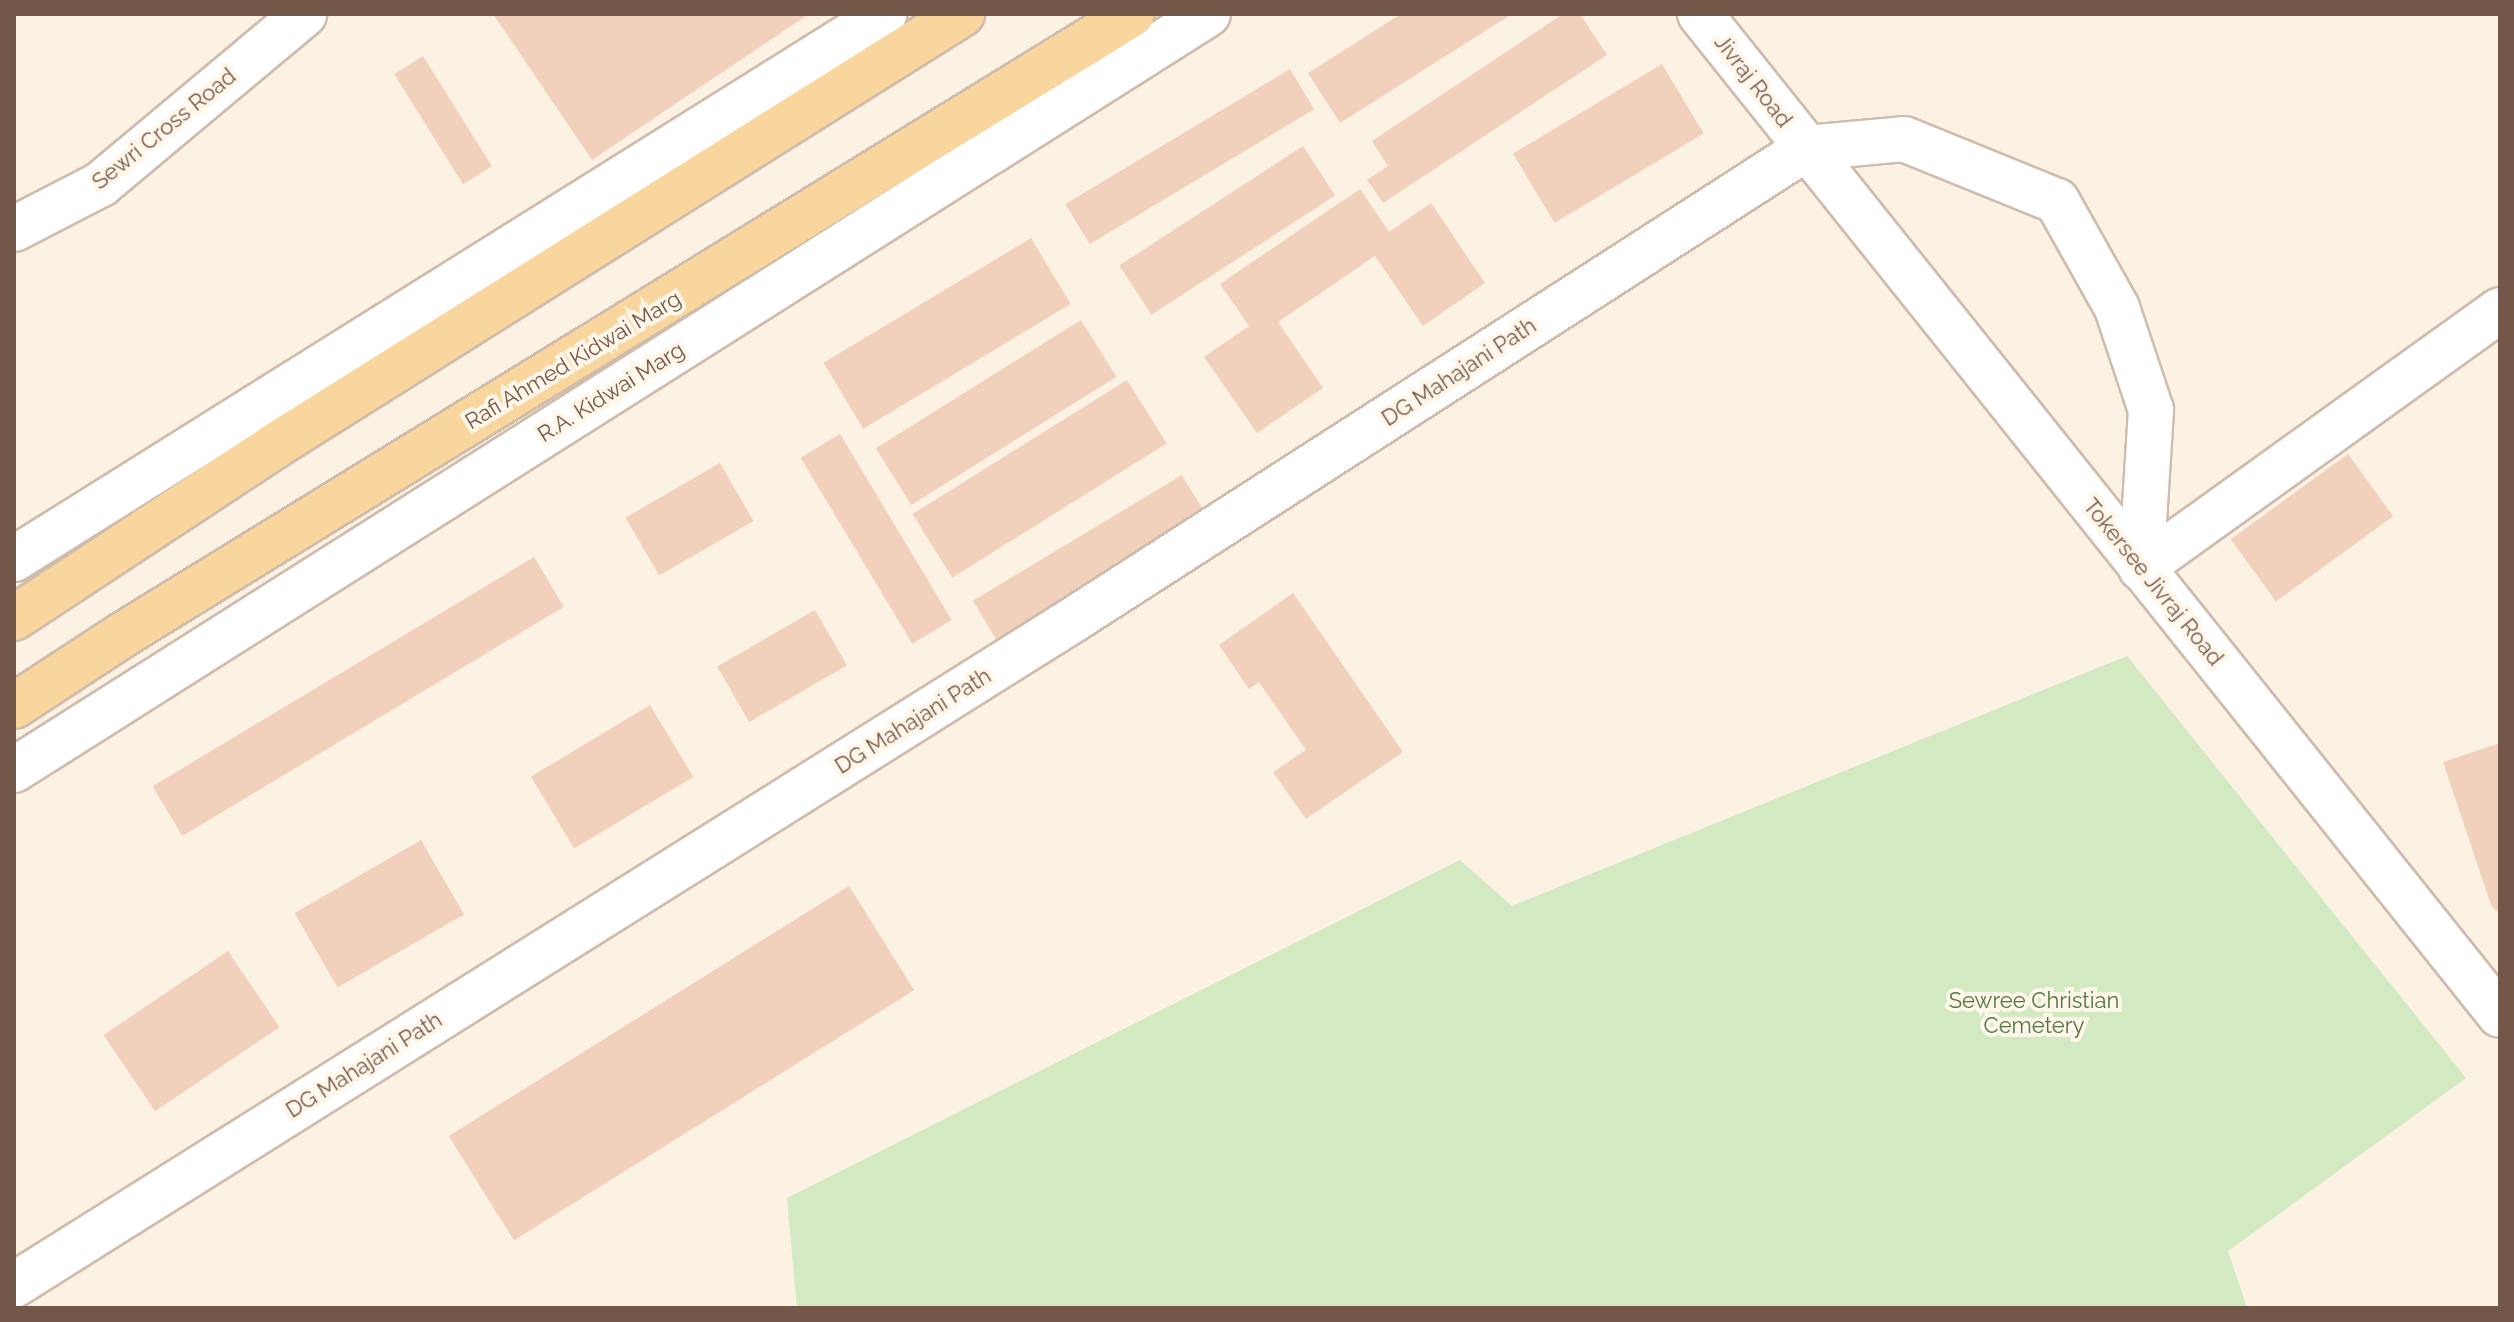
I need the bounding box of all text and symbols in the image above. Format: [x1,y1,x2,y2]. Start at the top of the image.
street label: Jivraj Road [1709,29,1797,133]
street label: Sewri Cross Road [87,63,241,195]
street label: Rafi Ahmed Kidwai Marg [460,285,686,435]
street label: DG Mahajani Path [1377,312,1541,432]
street label: R.A. Kidwai Marg [533,336,689,448]
street label: Tokersee Jivraj Road [2077,493,2229,671]
street label: DG Mahajani Path [830,662,996,780]
park label: Sewree Christian Cemetery [1949,987,2119,1038]
street label: DG Mahajani Path [281,1006,447,1124]

